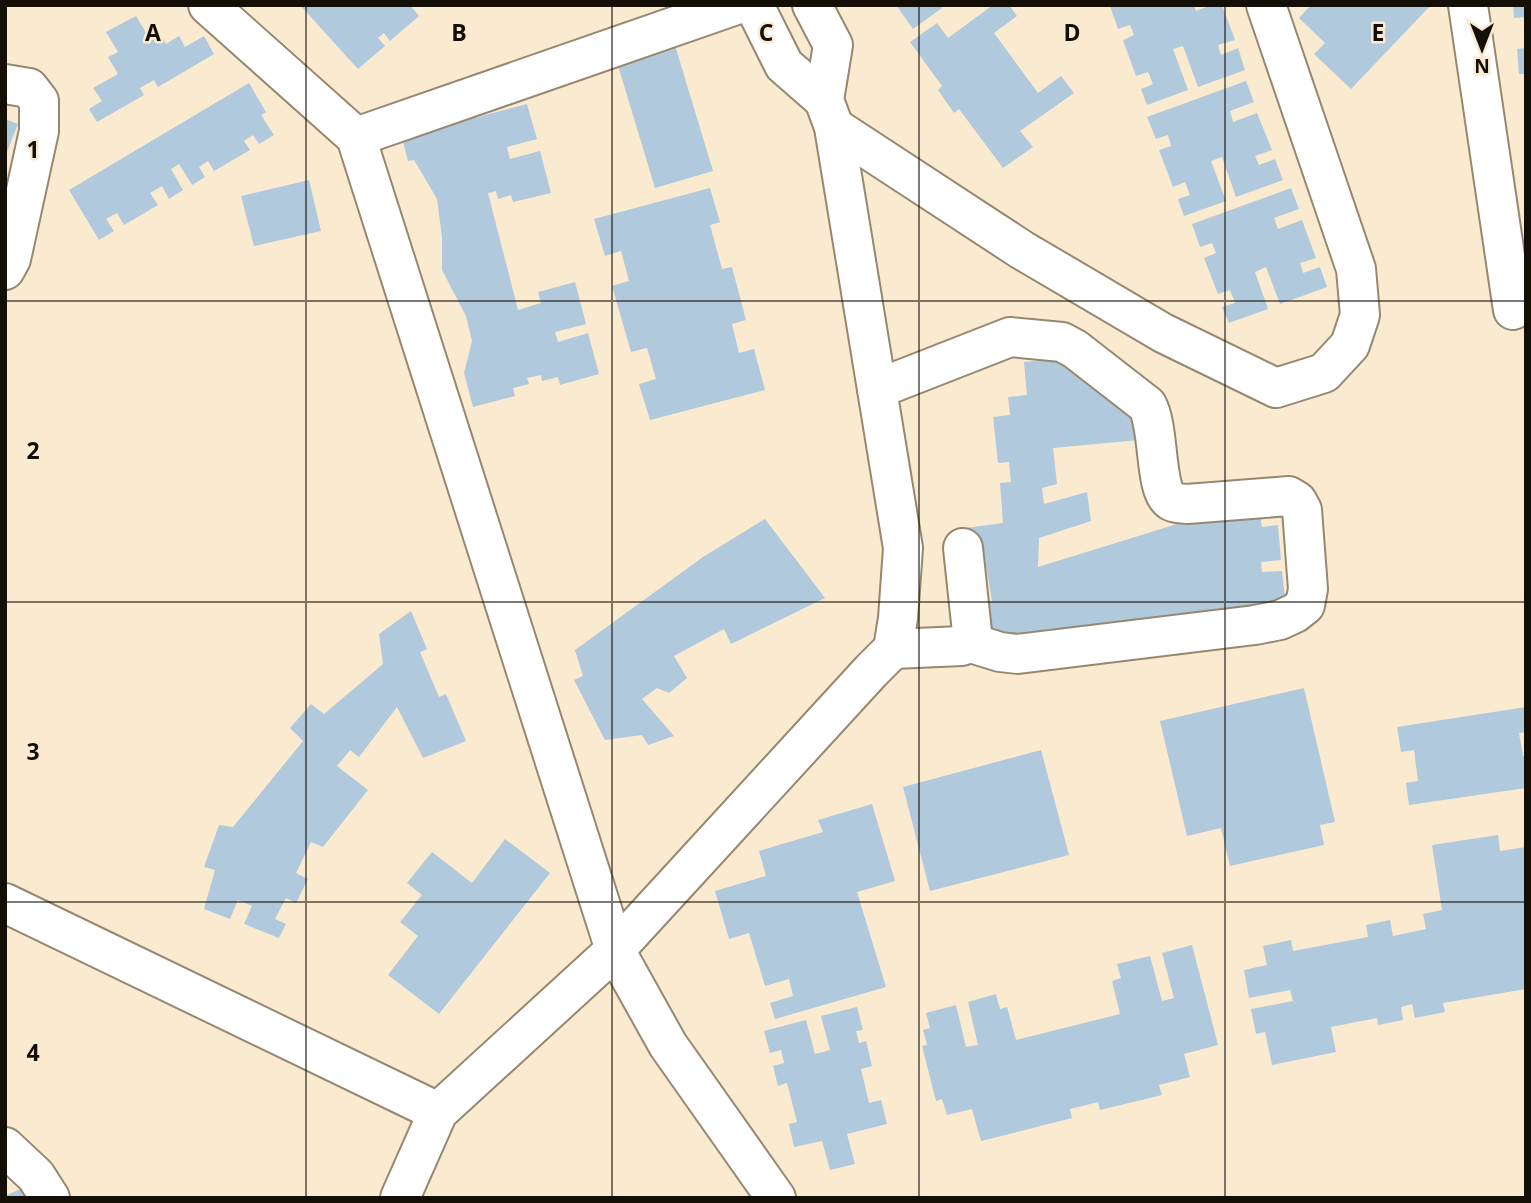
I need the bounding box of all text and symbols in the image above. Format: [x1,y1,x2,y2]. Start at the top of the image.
north arrow [1447,14,1517,84]
text: A [145,16,161,48]
text: B [451,16,467,48]
text: C [759,16,773,48]
text: D [1063,16,1081,48]
text: E [1372,16,1384,48]
text: N [1474,53,1490,79]
text: 1 [26,133,40,165]
text: 2 [26,434,40,466]
text: 3 [26,735,40,767]
text: 4 [26,1036,40,1068]

